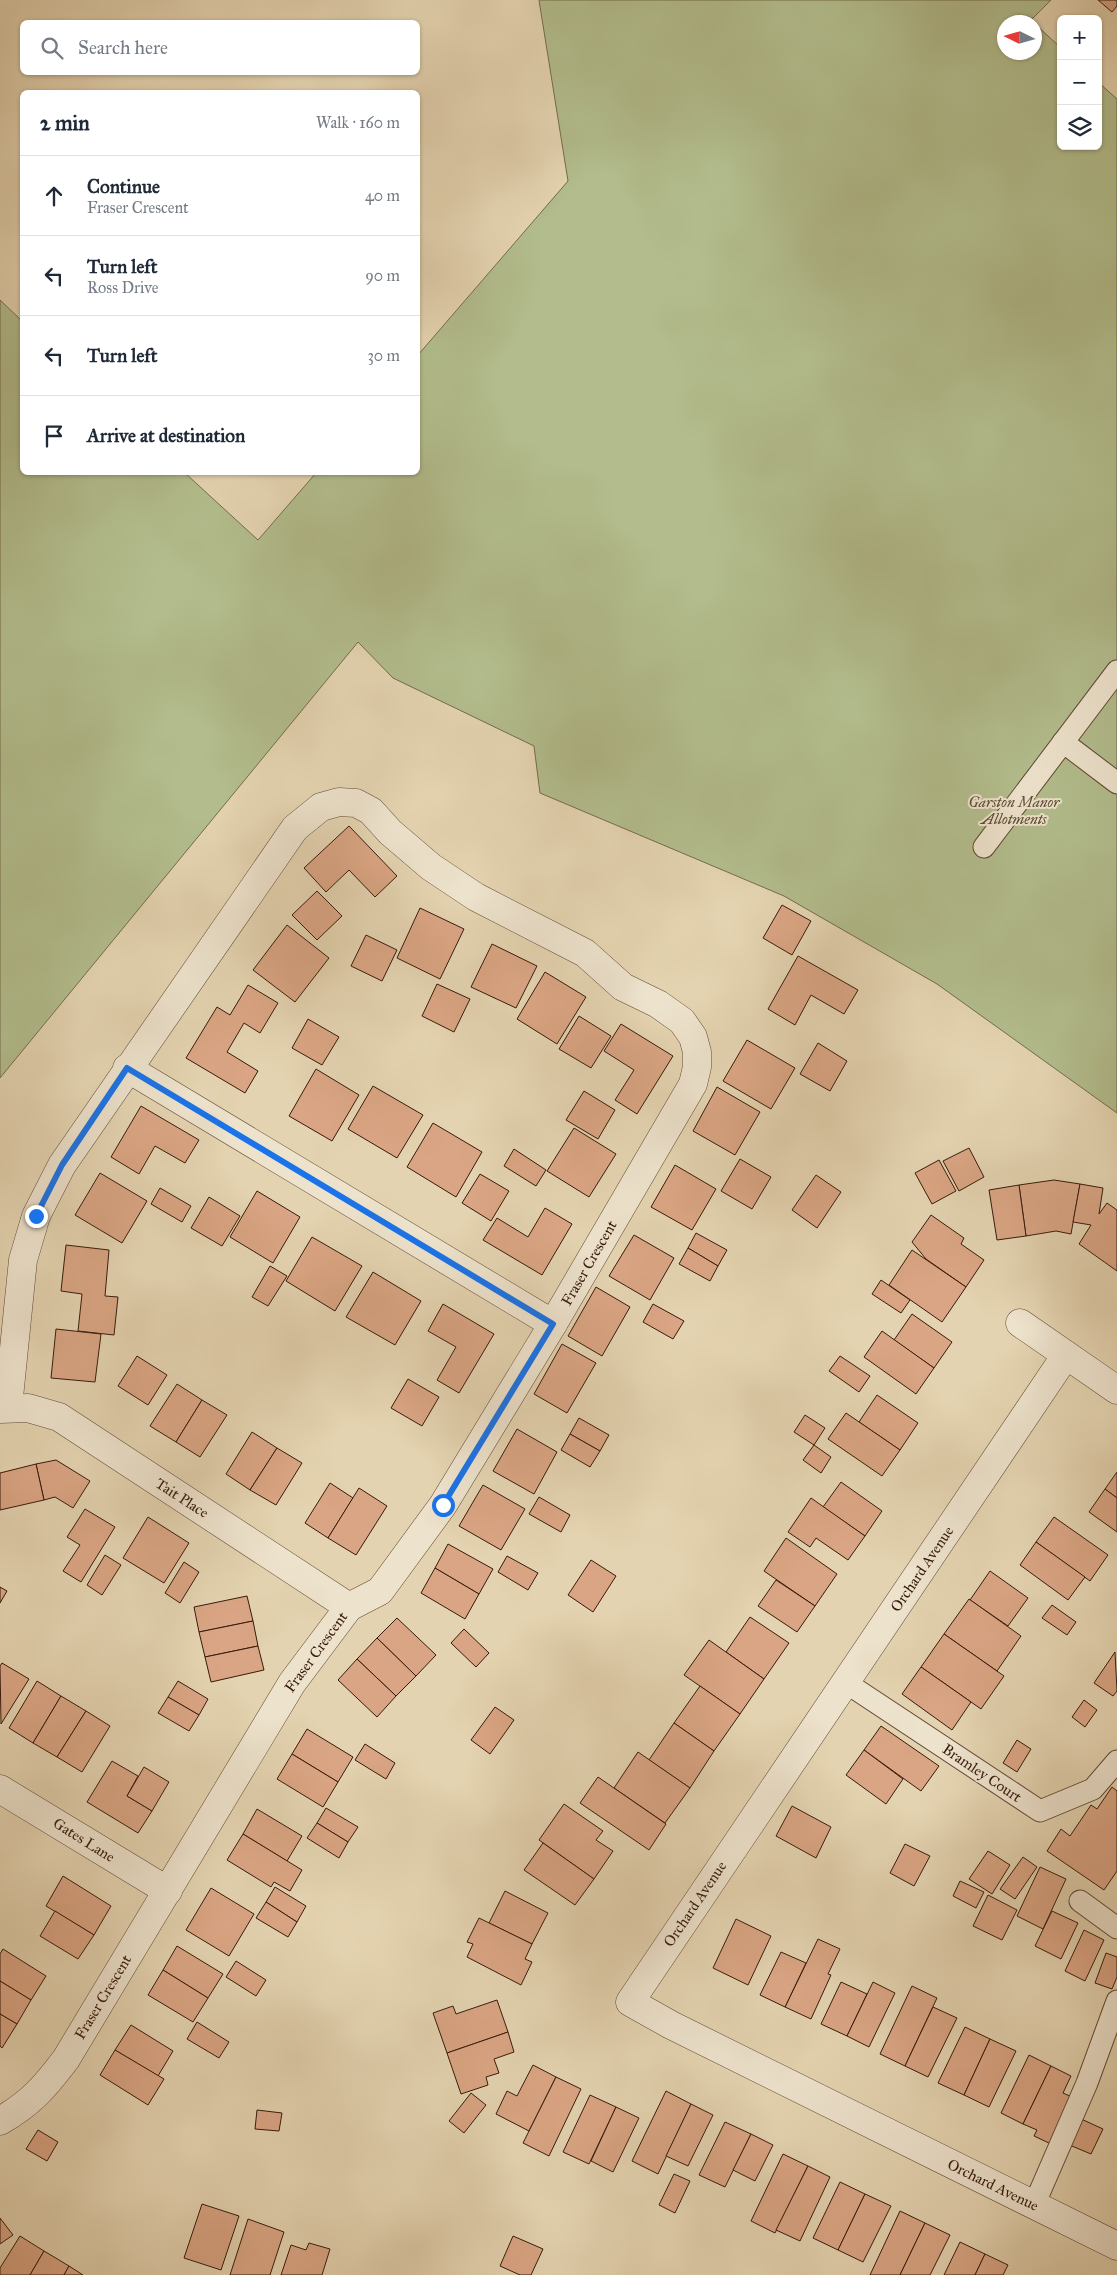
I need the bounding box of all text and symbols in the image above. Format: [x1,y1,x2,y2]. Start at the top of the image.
north arrow [997,15,1042,60]
map controls [1057,15,1102,150]
button: + [1057,15,1102,60]
search box [20,20,420,75]
icon: search [38,34,66,62]
text: Search here [78,36,168,59]
button: − [1057,60,1102,105]
button: layers [1057,105,1102,150]
text: 2 min [40,110,90,136]
text: Walk · 160 m [316,113,400,132]
text: Continue [87,175,160,198]
icon: ahead [40,182,68,210]
text: 40 m [365,186,400,205]
text: Fraser Crescent [87,198,189,217]
text: Turn left [87,255,157,278]
icon: left [40,262,68,290]
text: 90 m [365,266,400,285]
text: Ross Drive [87,278,158,297]
icon: left [40,342,68,370]
text: Turn left [87,344,157,367]
text: 30 m [367,346,400,365]
icon: arrive [40,422,68,450]
text: Arrive at destination [87,424,245,447]
park label: Garston Manor Allotments [968,793,1060,828]
route end [25,1205,48,1228]
street label: Fraser Crescent [557,1217,621,1309]
street label: Tait Place [152,1474,212,1522]
route start [432,1494,455,1517]
street label: Orchard Avenue [887,1523,957,1615]
street label: Fraser Crescent [281,1608,352,1696]
street label: Bramley Court [939,1740,1026,1806]
street label: Gates Lane [50,1814,118,1866]
street label: Orchard Avenue [660,1858,730,1950]
street label: Fraser Crescent [71,1951,136,2043]
street label: Orchard Avenue [944,2155,1042,2215]

